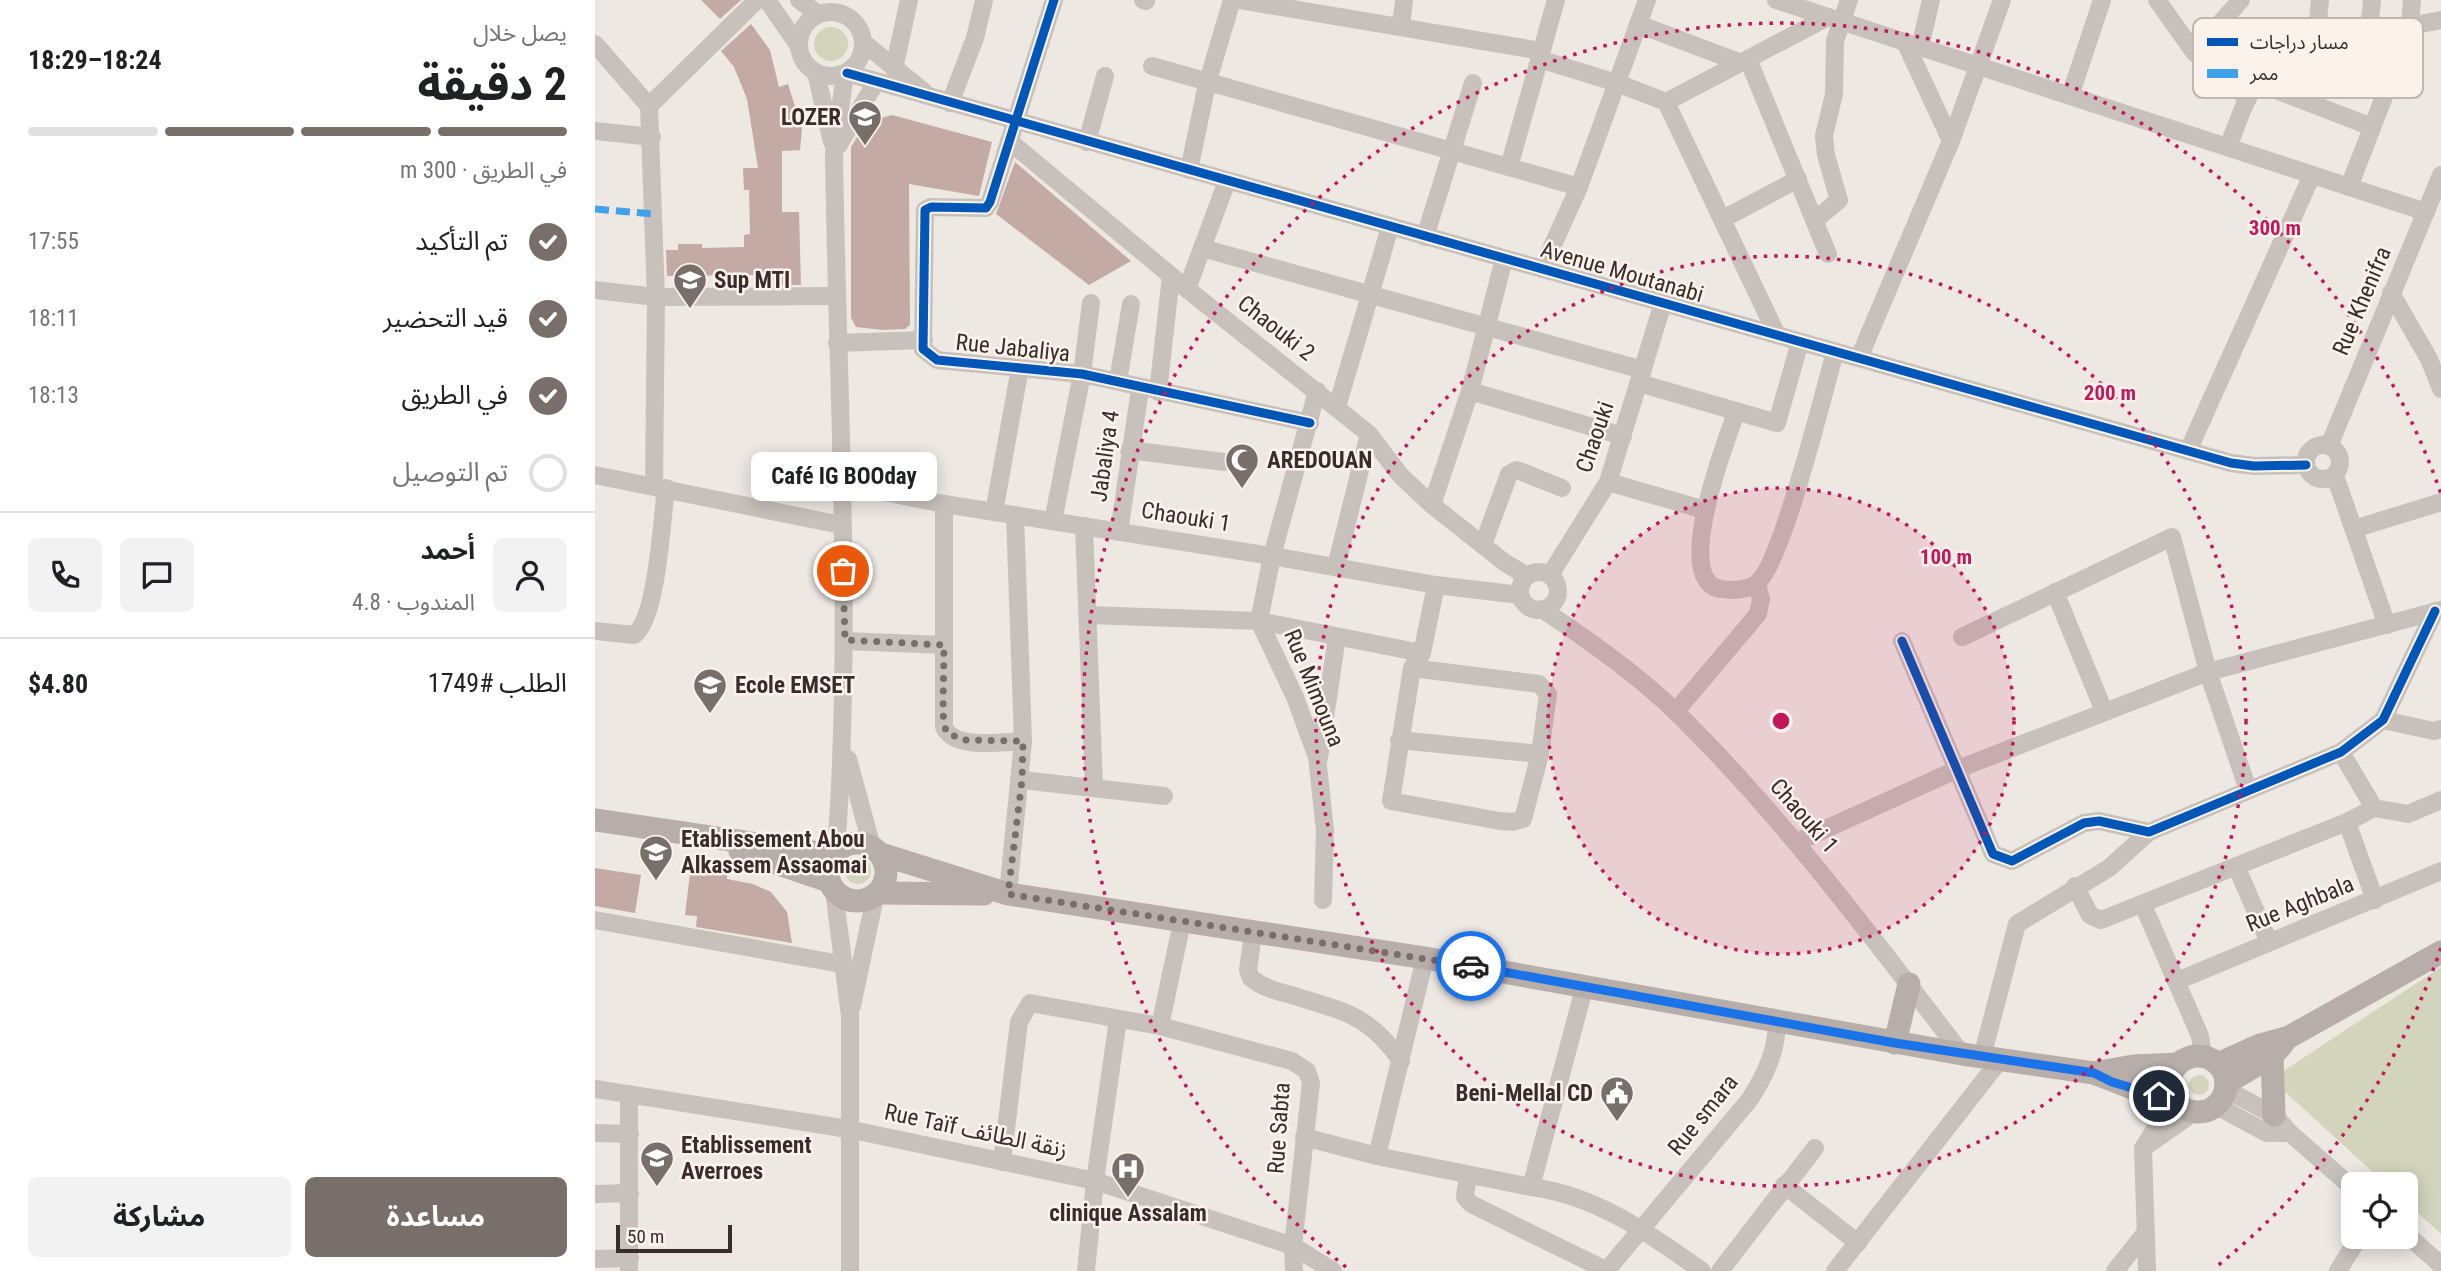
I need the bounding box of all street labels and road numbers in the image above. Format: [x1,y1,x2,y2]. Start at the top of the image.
street label: Avenue Moutanabi [1537,236,1707,308]
street label: Rue Khenifra [2327,243,2397,359]
street label: Chaouki 2 [1232,290,1320,366]
street label: Rue Jabaliya [954,329,1072,367]
street label: Chaouki [1570,398,1620,476]
street label: Jabaliya 4 [1085,409,1125,503]
street label: Chaouki 1 [1139,497,1233,537]
street label: Rue Mimouna [1278,625,1350,751]
street label: Chaouki 1 [1764,773,1844,859]
street label: Rue Aghbala [2242,870,2358,938]
street label: Rue smara [1662,1069,1744,1161]
street label: Rue Sabta [1262,1081,1296,1175]
street label: Rue Taïf زنقة الطائف [882,1098,1070,1164]

